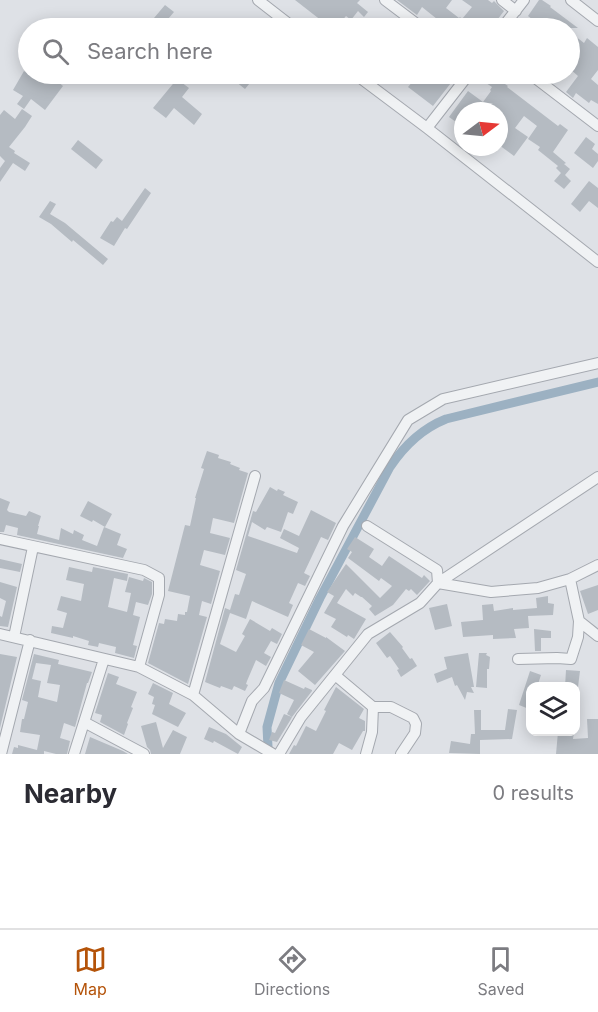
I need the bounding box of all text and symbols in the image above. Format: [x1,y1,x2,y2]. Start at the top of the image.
search box [18,18,580,84]
icon: search [39,35,72,68]
text: Search here [87,38,213,64]
north arrow [454,102,508,156]
map controls [526,682,580,736]
button: layers [526,682,580,736]
text: Nearby [24,778,117,809]
text: 0 results [492,781,574,805]
tab: Map [74,943,107,999]
tab: Directions [254,943,330,999]
tab: Saved [478,943,524,999]

